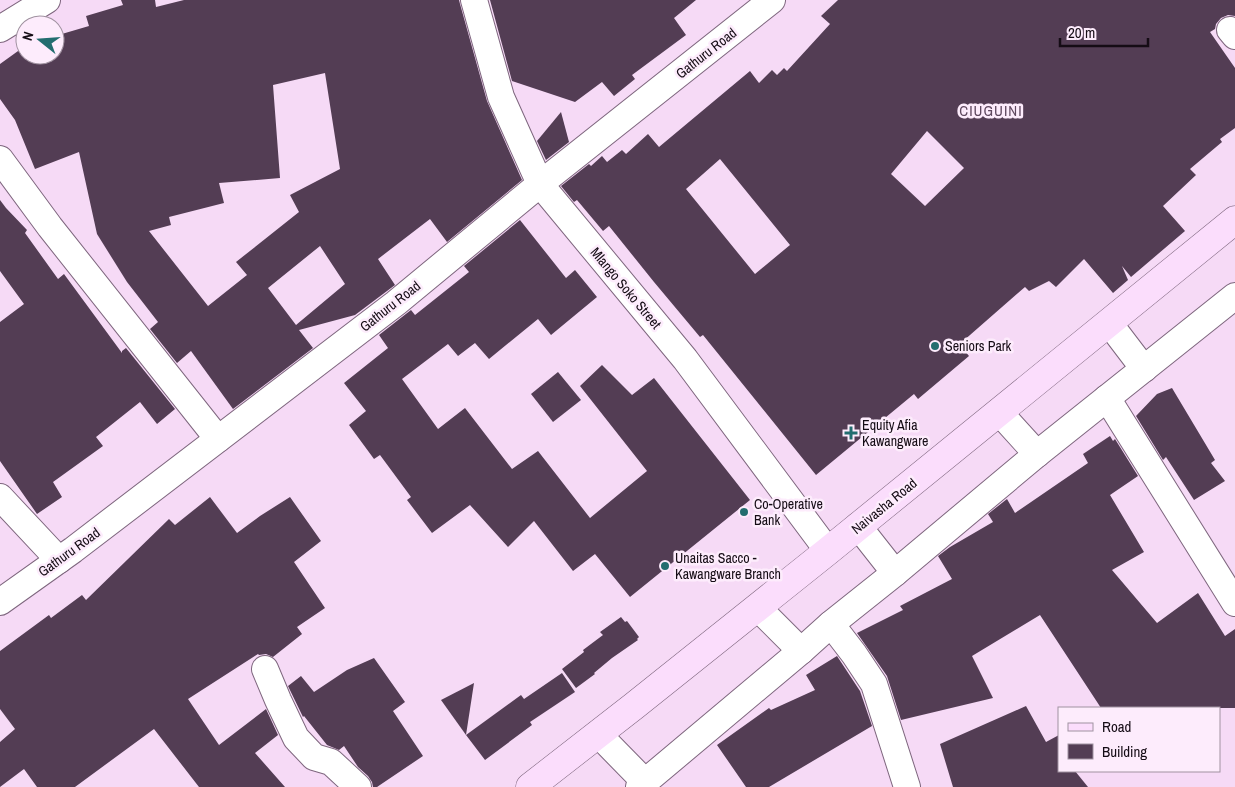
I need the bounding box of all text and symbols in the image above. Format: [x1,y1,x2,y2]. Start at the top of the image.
north arrow [15,15,65,65]
scale bar [1060,15,1148,47]
text: 20 m [1068,22,1095,43]
street label: Gathuru Road [672,24,740,82]
text: N [18,30,37,43]
district label: CIUGUINI [959,100,1023,121]
street label: Mlango Soko Street [587,244,665,332]
street label: Gathuru Road [356,277,424,335]
place label: Seniors Park [945,337,1012,355]
marker: Seniors Park [929,340,941,352]
place label: Equity Afia Kawangware [862,416,928,450]
marker: Equity Afia Kawangware [844,426,858,440]
street label: Naivasha Road [848,474,920,538]
place label: Co-Operative Bank [754,495,823,529]
marker: Co-Operative Bank [738,506,750,518]
street label: Gathuru Road [35,524,103,580]
place label: Unaitas Sacco - Kawangware Branch [675,549,781,583]
marker: Unaitas Sacco - Kawangware Branch [659,560,671,572]
legend [1058,707,1220,772]
text: Road [1102,716,1131,737]
text: Building [1102,741,1147,762]

